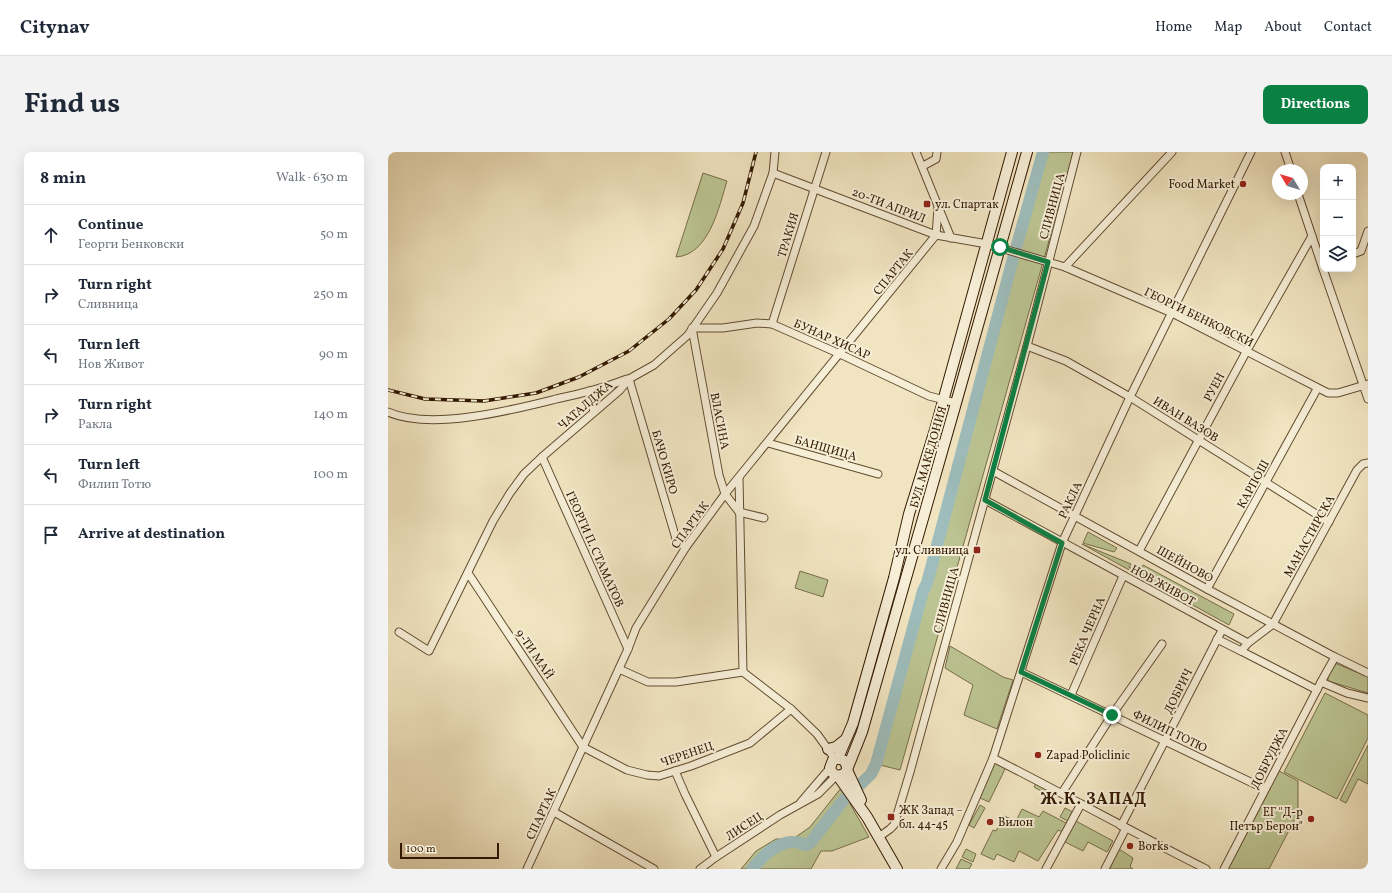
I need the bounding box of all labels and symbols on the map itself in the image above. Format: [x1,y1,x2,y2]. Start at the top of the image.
north arrow [1272,164,1308,200]
street label: СЛИВНИЦА [1036,171,1070,241]
place label: Food Market [1168,177,1235,193]
marker: Food Market [1238,179,1248,189]
street label: 20-ТИ АПРИЛ [850,185,928,227]
place label: ул. Спартак [935,197,999,213]
marker: ул. Спартак [922,199,932,209]
street label: ТРАКИЯ [775,210,803,260]
route start [991,238,1009,256]
street label: СПАРТАК [870,246,917,299]
street label: ГЕОРГИ БЕНКОВСКИ [1141,284,1256,351]
street label: БУНАР ХИСАР [791,316,872,364]
street label: РУЕН [1201,370,1229,405]
street label: ЧАТАЛДЖА [555,377,617,434]
street label: ВЛАСИНА [706,391,732,452]
street label: ИВАН ВАЗОВ [1150,393,1221,446]
street label: БУЛ. МАКЕДОНИЯ [907,404,951,510]
street label: БАЧО КИРО [647,428,681,496]
street label: БАНЩИЦА [793,432,859,466]
street label: КАРПОШ [1234,457,1274,512]
street label: РАКЛА [1055,479,1087,522]
street label: ГЕОРГИ П. СТАМАТОВ [561,489,627,610]
street label: МАНАСТИРСКА [1281,492,1339,581]
street label: СПАРТАК [668,499,713,553]
street label: ШЕЙНОВО [1153,542,1216,587]
place label: ул. Сливница [895,543,969,559]
marker: ул. Сливница [972,545,982,555]
street label: НОВ ЖИВОТ [1127,562,1198,610]
street label: СЛИВНИЦА [930,565,964,635]
street label: РЕКА ЧЕРНА [1066,594,1110,668]
street label: 9-ТИ МАЙ [511,626,558,683]
street label: ДОБРИЧ [1161,666,1197,717]
route end [1103,706,1121,724]
street label: ФИЛИП ТОТЮ [1130,707,1210,757]
street label: ДОБРУДЖА [1248,724,1292,792]
street label: ЧЕРЕНЕЦ [658,738,716,772]
place label: Zapad Policlinic [1046,748,1130,764]
marker: Zapad Policlinic [1033,750,1043,760]
street label: СПАРТАК [523,786,561,843]
district label: Ж.К. ЗАПАД [1041,789,1147,811]
place label: ЖК Запад – бл. 44-45 [899,803,963,833]
place label: ЕГ "Д-р Петър Берон" [1229,805,1303,835]
street label: ЛИСЕЦ [723,809,766,845]
marker: ЖК Запад – бл. 44-45 [886,812,896,822]
marker: ЕГ "Д-р Петър Берон" [1306,814,1316,824]
place label: Вилон [998,815,1033,831]
marker: Вилон [985,817,995,827]
place label: Borks [1138,839,1169,855]
scale bar [400,841,499,860]
marker: Borks [1125,841,1135,851]

